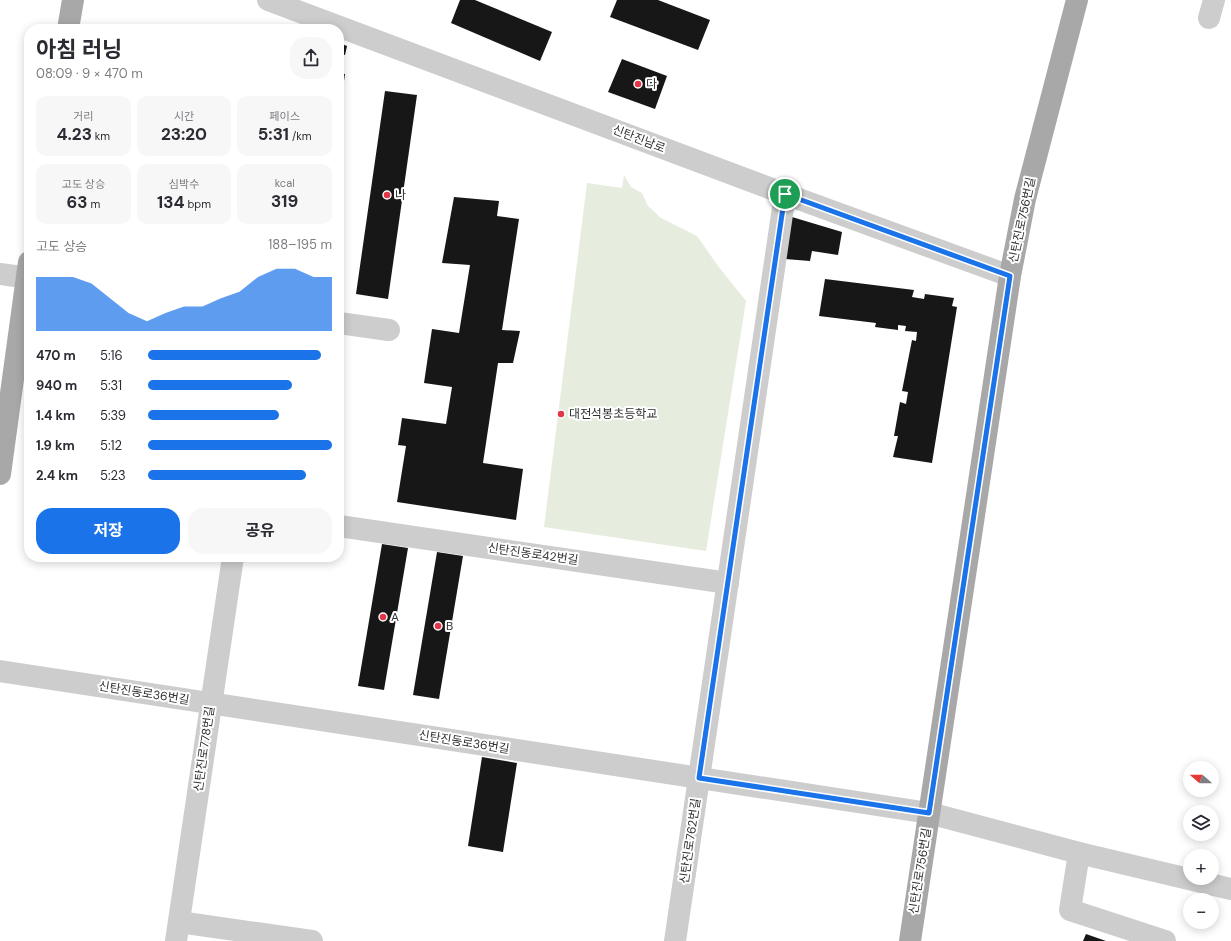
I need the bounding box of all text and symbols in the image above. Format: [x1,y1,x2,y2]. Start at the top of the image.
text: 아침 러닝 [36,35,122,64]
button: share [290,37,332,79]
text: 08:09 · 9 × 470 m [36,65,143,82]
place label: 다 [646,76,657,92]
marker: 다 [633,79,643,89]
text: 거리 [73,109,93,123]
text: 시간 [174,109,194,123]
text: 페이스 [269,109,300,123]
street label: 신탄진남로 [610,122,668,156]
text: 4.23 [56,123,92,145]
text: 23:20 [161,123,207,145]
text: 5:31 [258,123,289,145]
text: km [92,129,110,143]
text: /km [289,129,312,143]
text: kcal [275,176,295,190]
street label: 신탄진로756번길 [1005,176,1039,264]
text: 고도 상승 [62,177,105,191]
text: 심박수 [169,177,199,191]
pin [768,177,802,211]
icon: arrive [774,183,796,205]
place label: 나 [395,187,406,203]
text: 319 [271,190,298,212]
marker: 나 [382,190,392,200]
text: 63 [66,191,87,213]
text: 134 [157,191,184,213]
text: m [87,197,100,211]
text: bpm [184,197,211,211]
text: 188–195 m [268,236,332,253]
text: 고도 상승 [36,238,87,255]
text: 470 m [36,347,76,364]
text: 5:16 [100,347,123,364]
text: 940 m [36,377,77,394]
text: 5:31 [100,377,122,394]
place label: 대전석봉초등학교 [569,406,657,422]
text: 1.4 km [36,407,75,424]
text: 5:39 [100,407,126,424]
marker: 대전석봉초등학교 [556,409,566,419]
text: 1.9 km [36,437,75,454]
text: 5:12 [100,437,122,454]
text: 2.4 km [36,467,78,484]
text: 5:23 [100,467,126,484]
button: 저장 [36,508,180,554]
button: 공유 [188,508,332,554]
street label: 신탄진동로42번길 [487,540,579,568]
place label: A [391,609,399,625]
marker: A [378,612,388,622]
place label: B [446,618,453,634]
marker: B [433,621,443,631]
street label: 신탄진동로36번길 [97,678,191,708]
street label: 신탄진로778번길 [190,705,218,793]
street label: 신탄진동로36번길 [417,727,511,757]
north arrow [1183,761,1219,797]
map controls [1183,761,1219,929]
street label: 신탄진로762번길 [676,797,704,885]
button: layers [1183,805,1219,841]
street label: 신탄진로756번길 [905,827,935,915]
button: + [1183,849,1219,885]
button: − [1183,893,1219,929]

